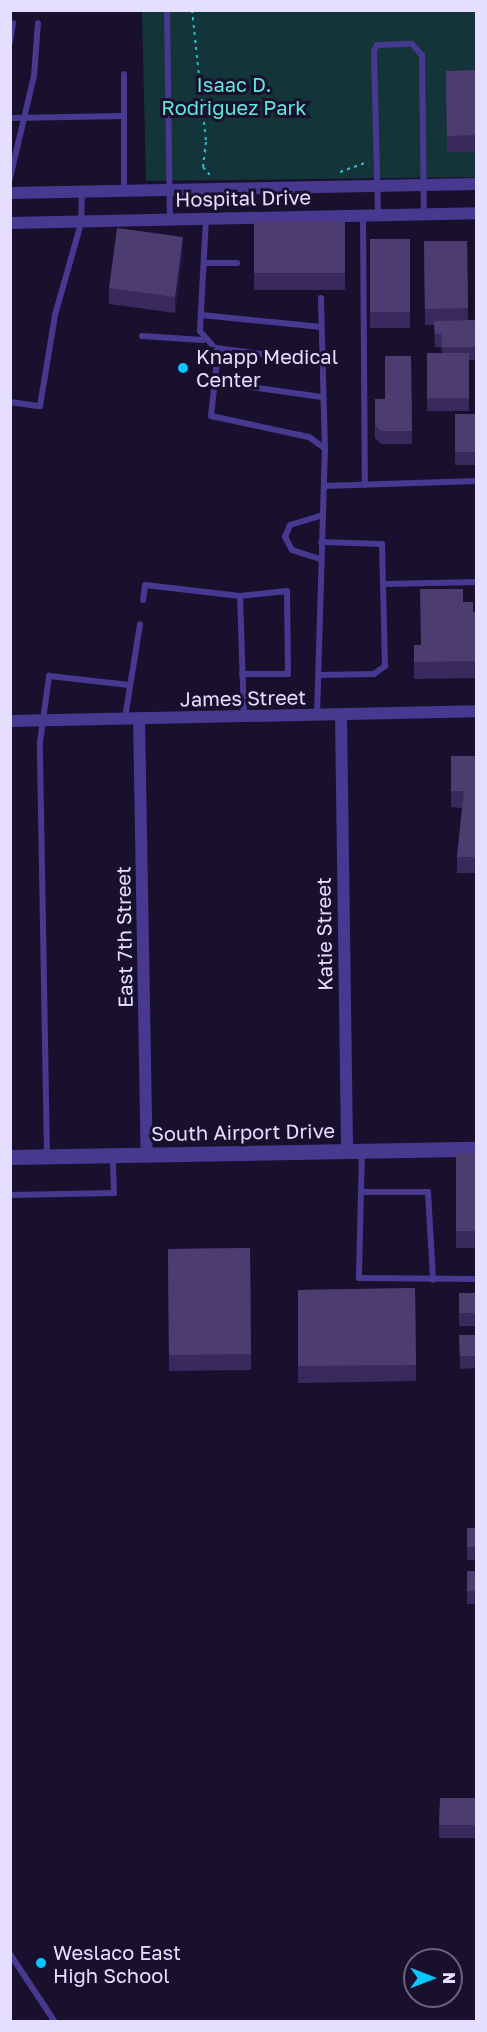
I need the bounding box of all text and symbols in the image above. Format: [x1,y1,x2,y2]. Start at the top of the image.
park label: Isaac D. Rodriguez Park [161,72,307,119]
street label: Hospital Drive [175,185,311,211]
place label: Knapp Medical Center [196,344,338,391]
marker: Knapp Medical Center [174,359,192,377]
street label: James Street [180,685,306,711]
street label: East 7th Street [111,866,137,1008]
street label: Katie Street [311,877,337,991]
street label: South Airport Drive [151,1118,335,1146]
place label: Weslaco East High School [53,1940,181,1987]
north arrow [403,1948,463,2008]
marker: Weslaco East High School [34,1956,48,1970]
text: N [439,1972,459,1984]

